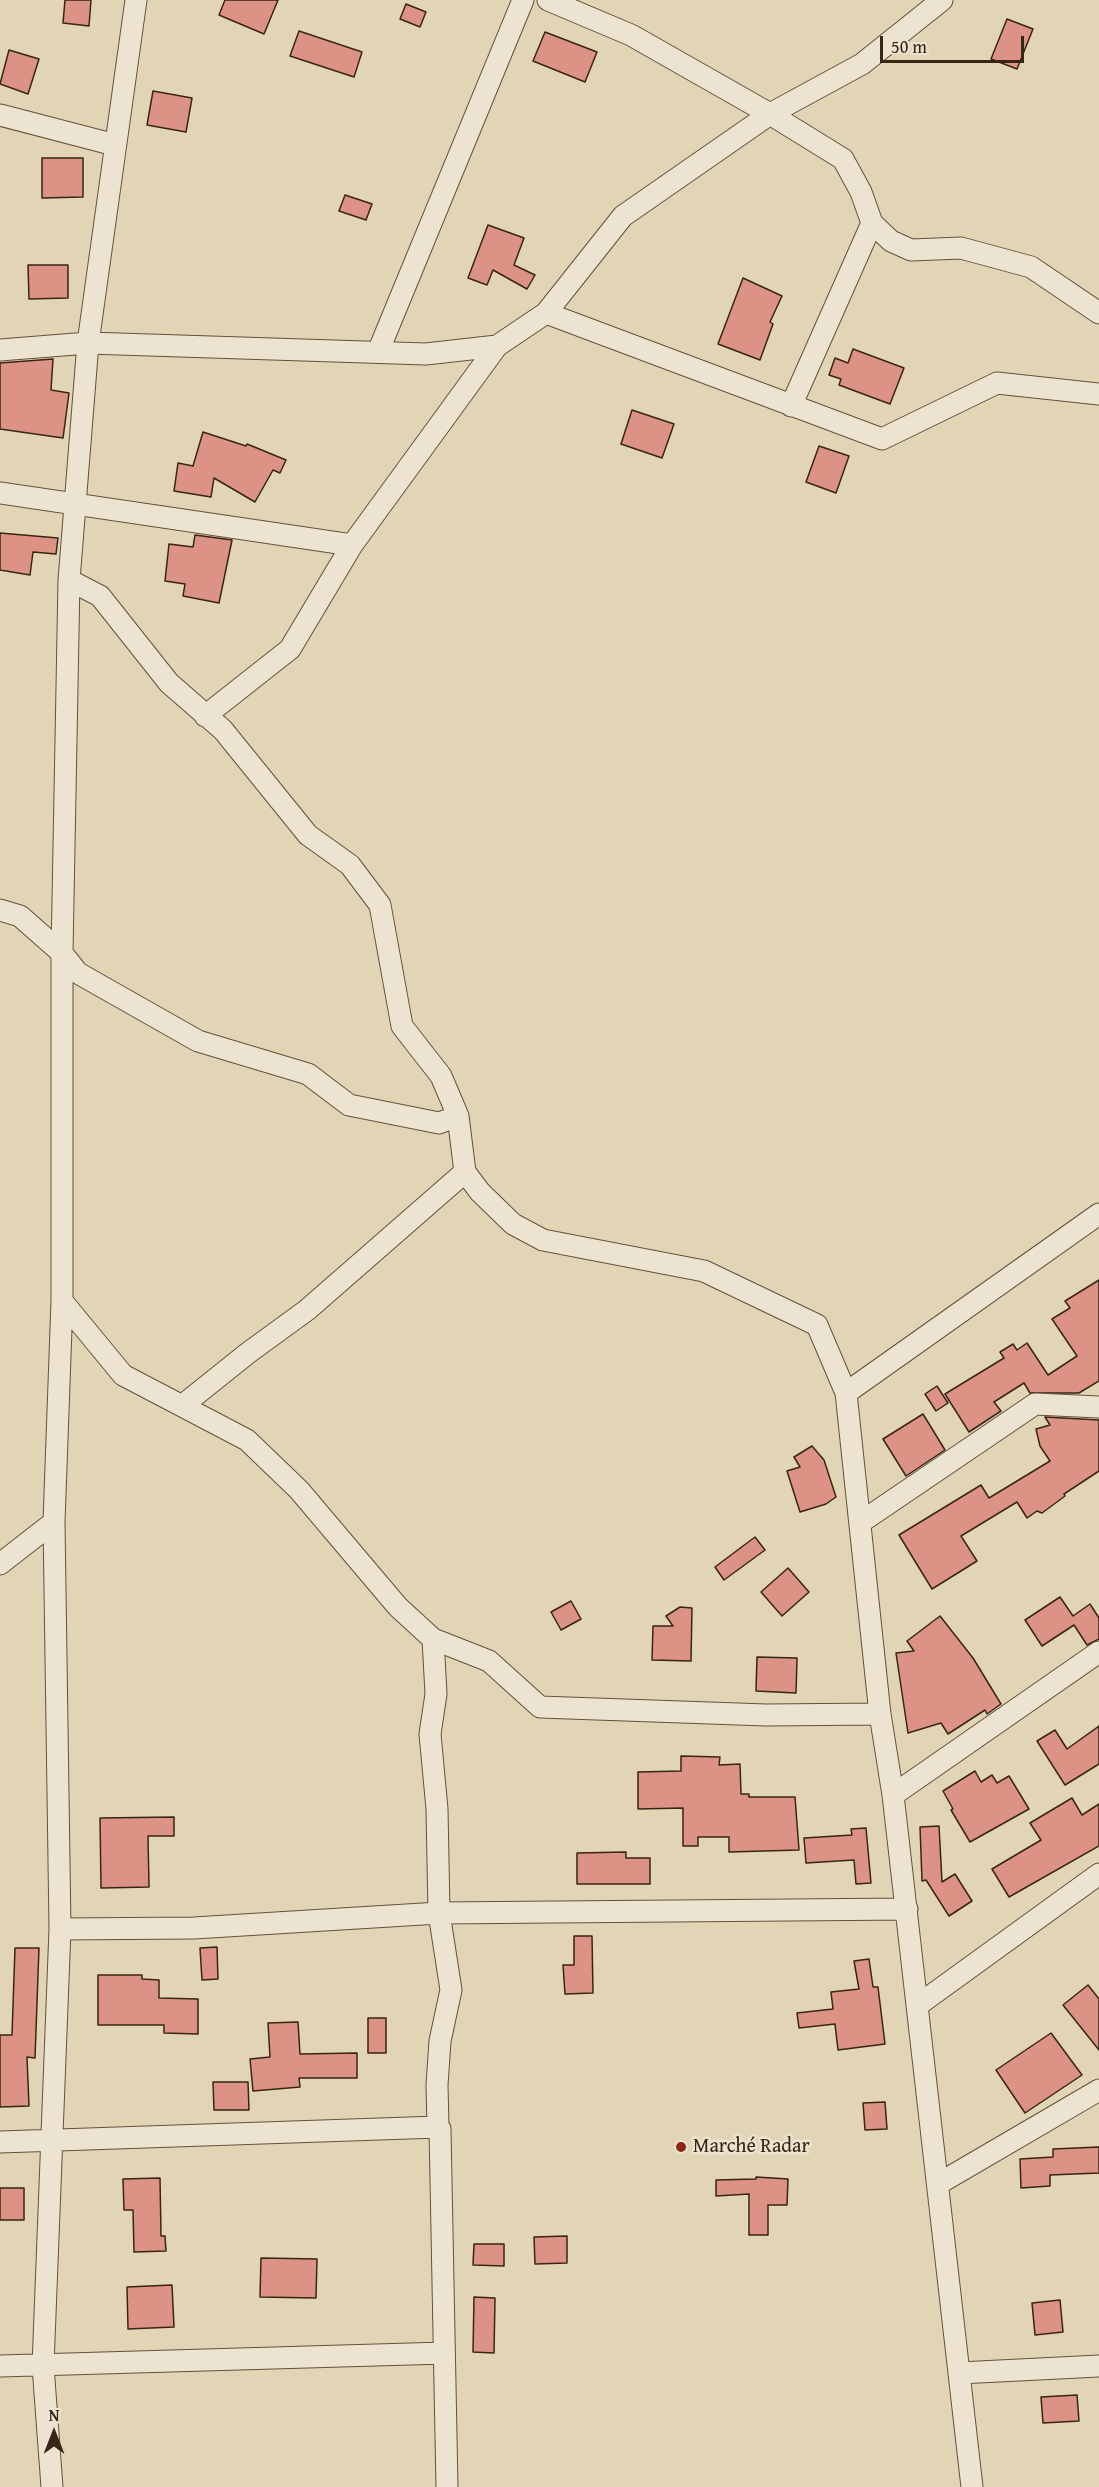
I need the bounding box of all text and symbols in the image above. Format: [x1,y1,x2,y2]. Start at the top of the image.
scale bar [883,24,1027,62]
text: 50 m [891,33,927,60]
place label: Marché Radar [693,2135,810,2159]
marker: Marché Radar [674,2140,688,2154]
north arrow [24,2403,84,2463]
text: N [49,2403,59,2427]

